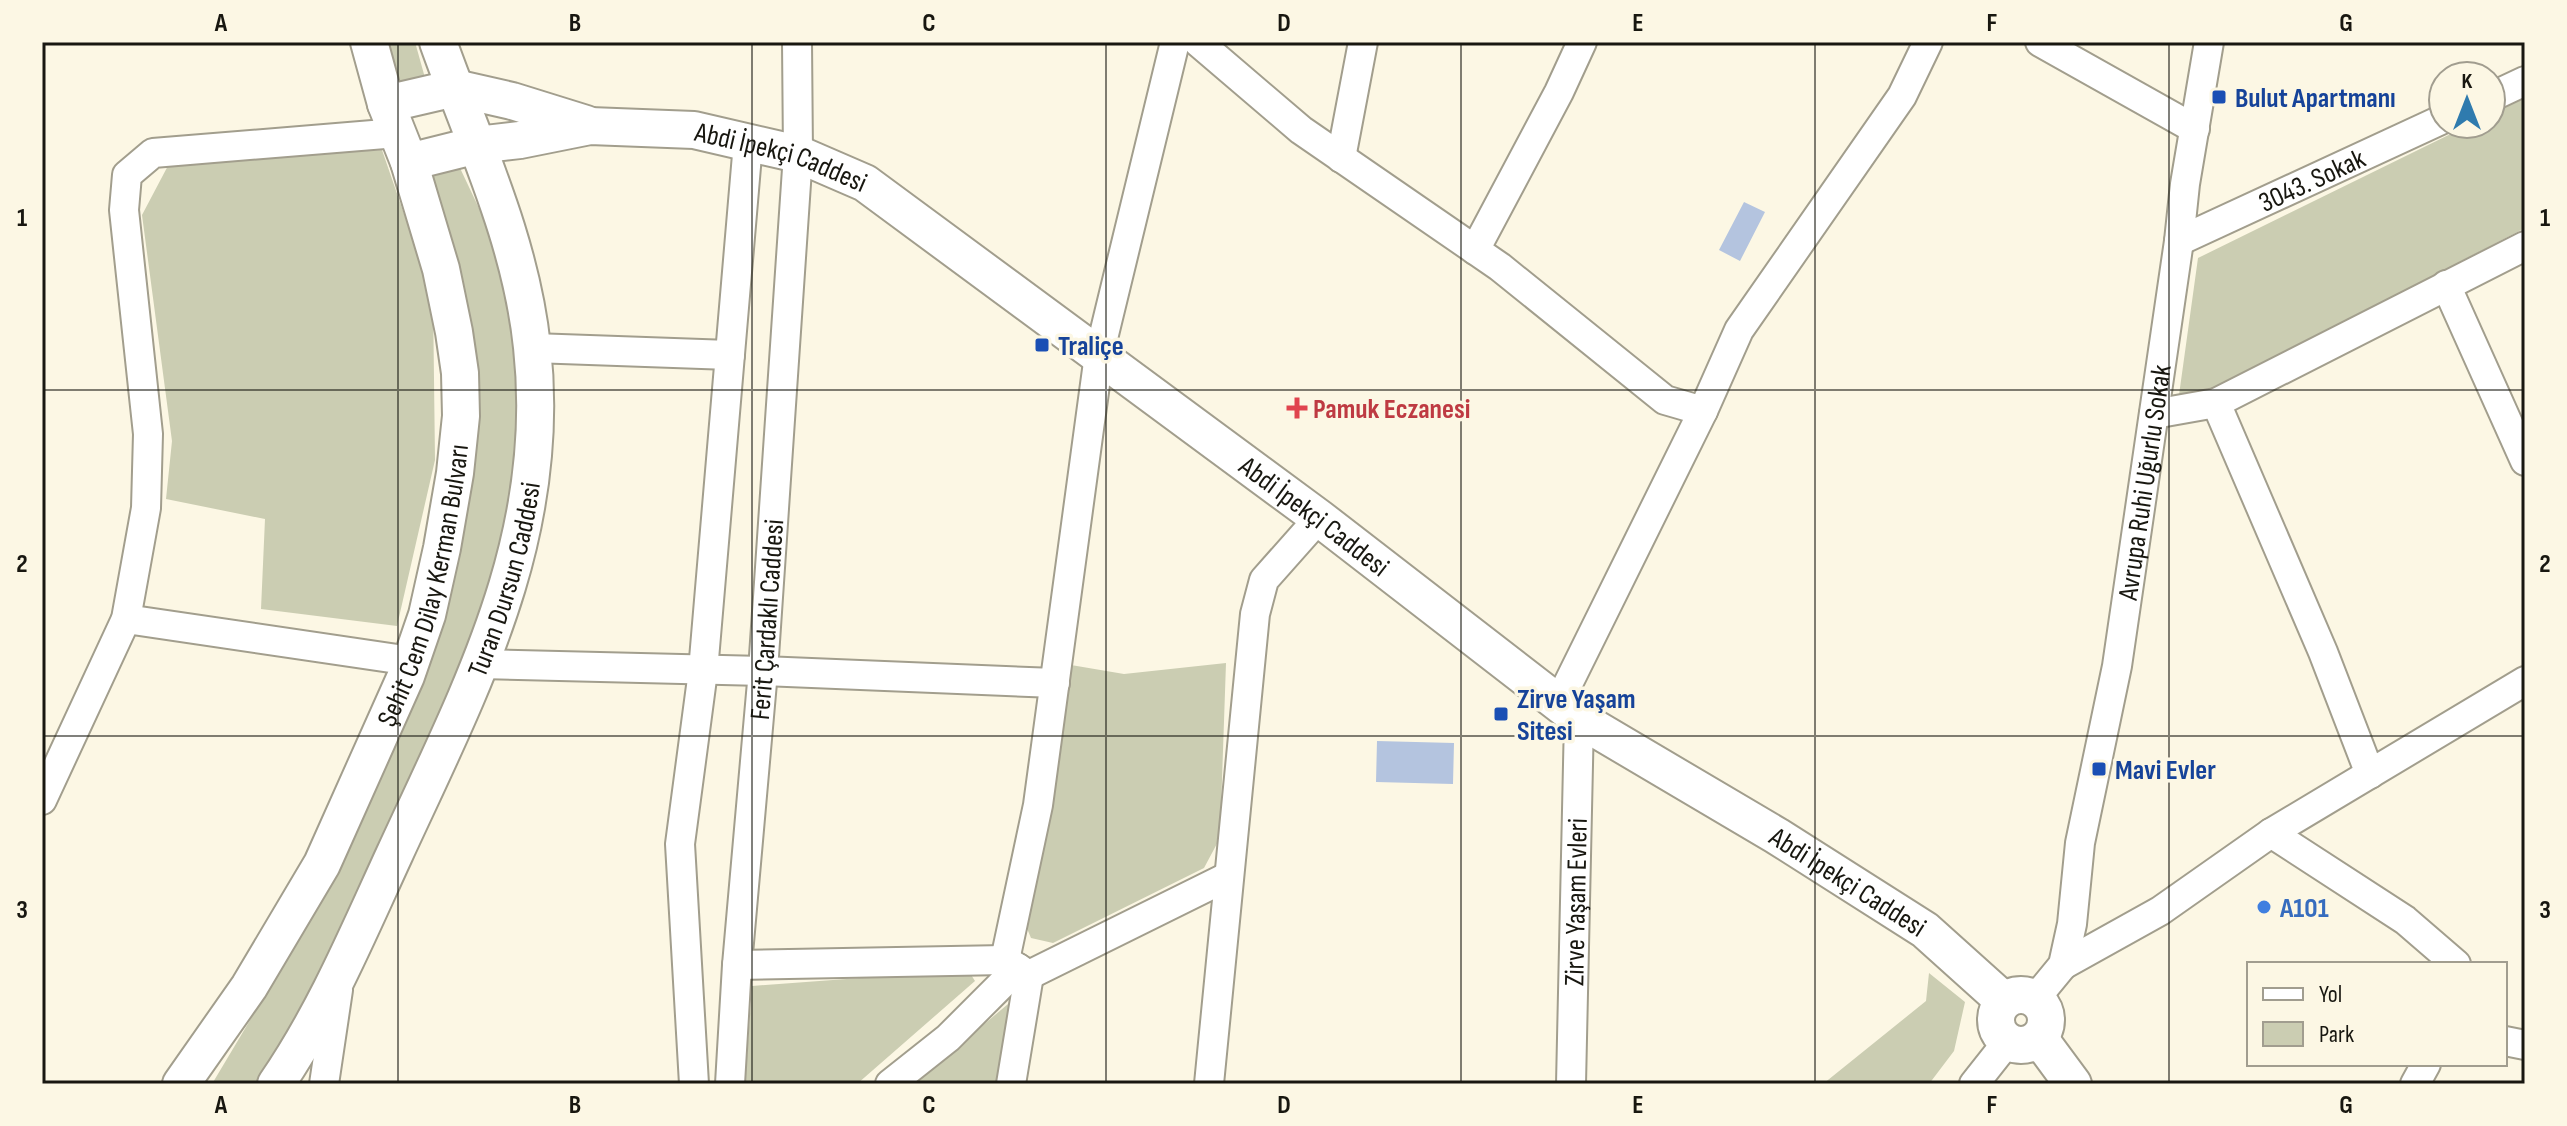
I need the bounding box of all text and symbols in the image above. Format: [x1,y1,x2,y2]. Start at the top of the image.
text: A [214,8,228,39]
text: B [569,8,581,39]
text: C [922,8,936,39]
text: D [1277,8,1291,39]
text: E [1632,8,1644,39]
text: F [1987,8,1998,39]
text: G [2339,8,2353,39]
north arrow [2427,60,2507,140]
text: K [2462,68,2473,95]
place label: Bulut Apartmanı [2235,82,2396,115]
marker: Bulut Apartmanı [2210,88,2228,106]
street label: Abdi İpekçi Caddesi [691,116,872,200]
street label: 3043. Sokak [2254,142,2371,220]
text: 1 [17,203,27,234]
text: 1 [2540,203,2550,234]
place label: Traliçe [1058,330,1124,363]
marker: Traliçe [1033,336,1051,354]
street label: Avrupa Ruhi Uğurlu Sokak [2112,362,2179,603]
place label: Pamuk Eczanesi [1313,393,1470,426]
marker: Pamuk Eczanesi [1288,399,1306,417]
street label: Şehit Cem Dilay Kerman Bulvarı [371,443,476,732]
street label: Abdi İpekçi Caddesi [1232,449,1395,584]
street label: Turan Dursun Caddesi [461,480,548,682]
street label: Ferit Çardaklı Caddesi [744,518,791,721]
text: 2 [16,549,28,580]
text: 2 [2539,549,2551,580]
place label: Zirve Yaşam Sitesi [1517,683,1636,748]
marker: Zirve Yaşam Sitesi [1492,705,1510,723]
place label: Mavi Evler [2115,754,2216,787]
marker: Mavi Evler [2090,760,2108,778]
street label: Zirve Yaşam Evleri [1558,818,1595,986]
street label: Abdi İpekçi Caddesi [1762,820,1932,944]
place label: A101 [2279,892,2329,925]
text: 3 [16,895,28,926]
text: 3 [2539,895,2551,926]
marker: A101 [2255,898,2273,916]
legend [2247,962,2507,1066]
text: Yol [2319,980,2342,1009]
text: Park [2319,1020,2354,1049]
text: A [214,1090,228,1121]
text: B [569,1090,581,1121]
text: C [922,1090,936,1121]
text: D [1277,1090,1291,1121]
text: E [1632,1090,1644,1121]
text: F [1987,1090,1998,1121]
text: G [2339,1090,2353,1121]

